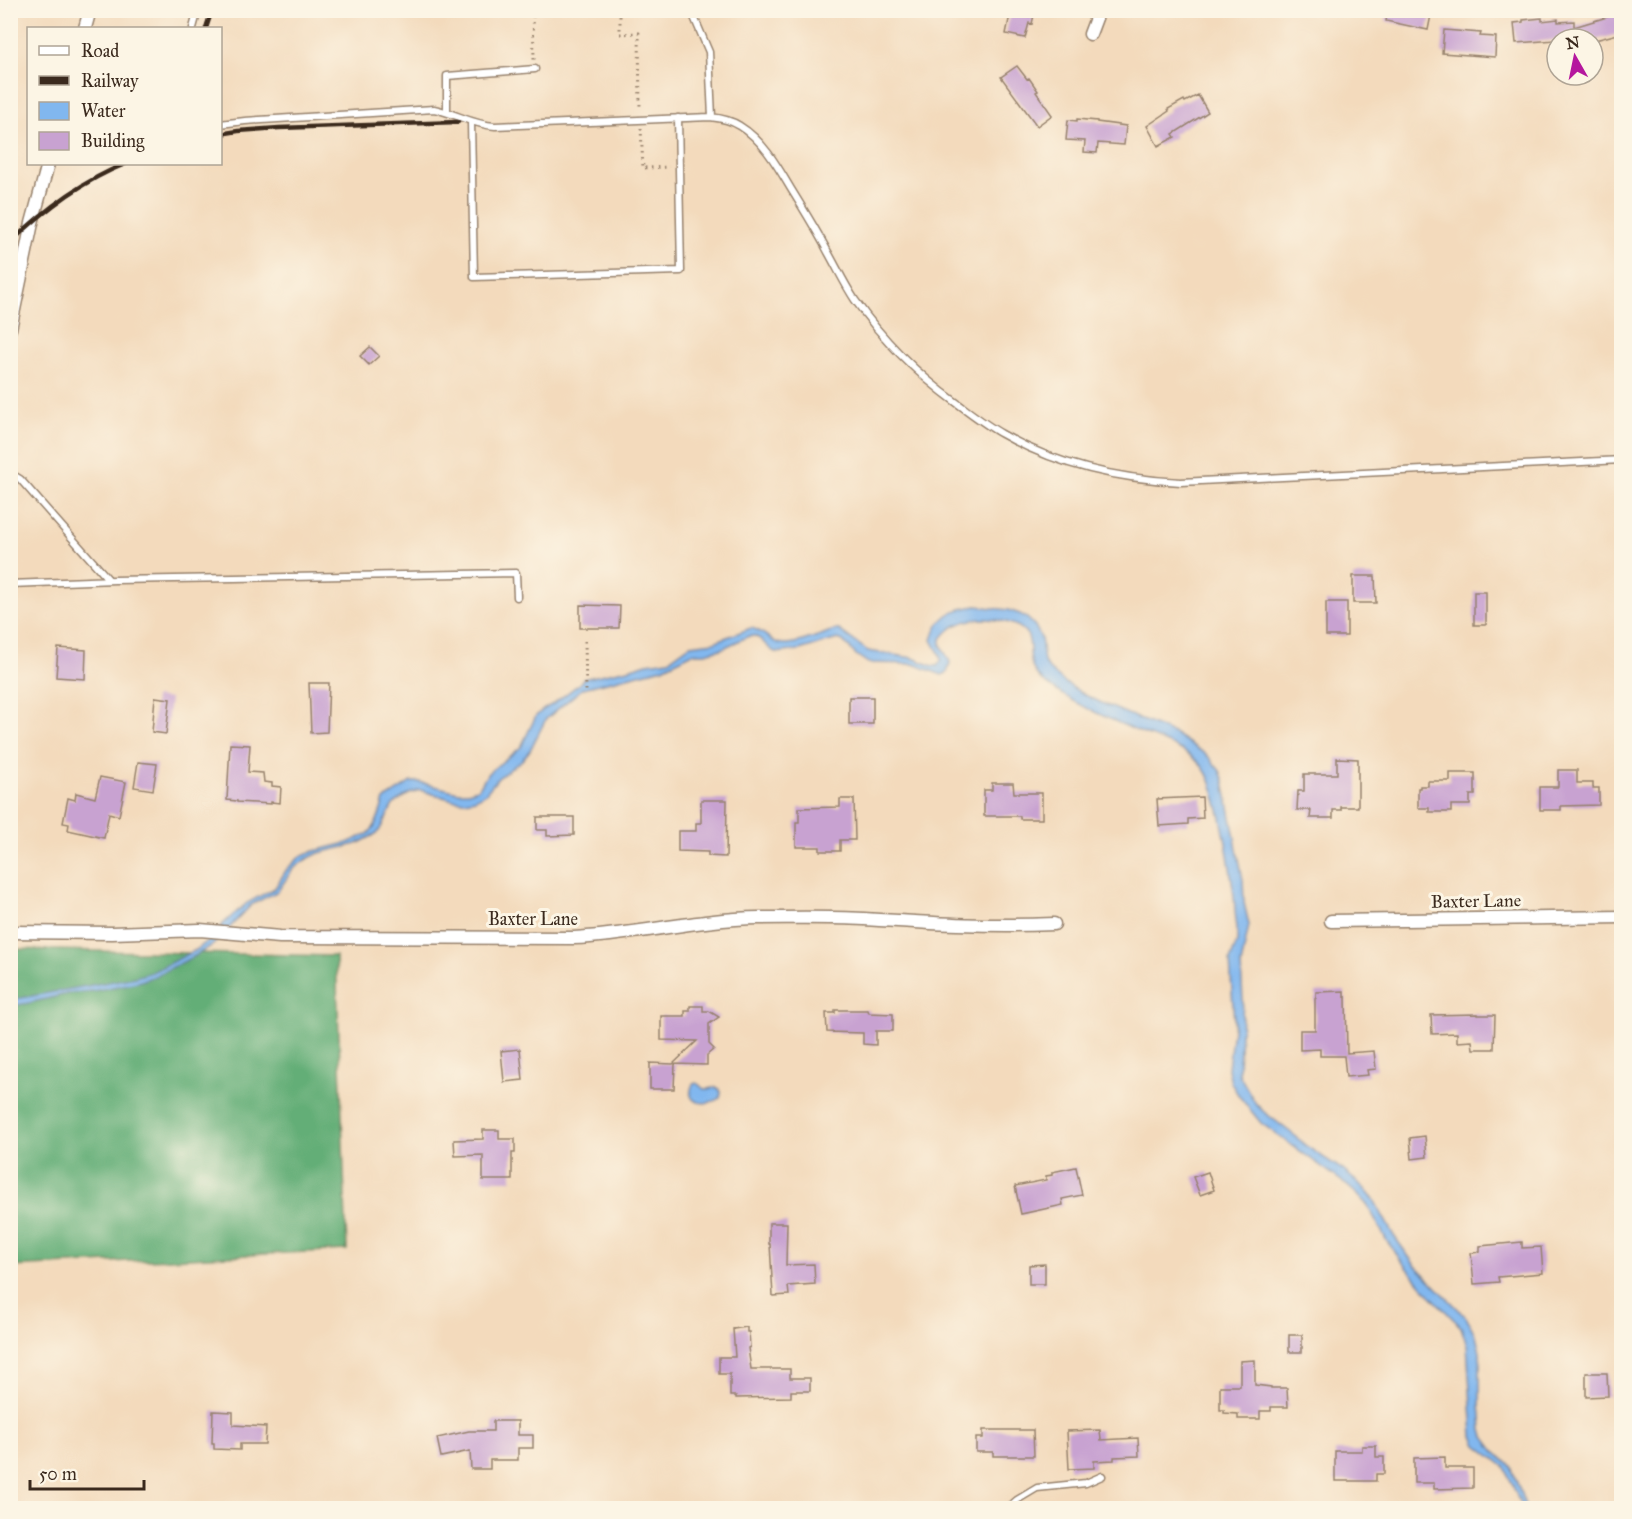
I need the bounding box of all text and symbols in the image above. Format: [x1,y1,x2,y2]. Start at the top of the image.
legend [27,27,222,165]
north arrow [1545,27,1605,87]
text: N [1565,32,1581,53]
text: Road [81,40,119,62]
text: Railway [81,70,139,92]
text: Water [81,100,126,122]
text: Building [81,130,145,153]
street label: Baxter Lane [1431,889,1521,913]
street label: Baxter Lane [488,908,578,930]
scale bar [30,1453,144,1491]
text: 50 m [39,1463,77,1485]

